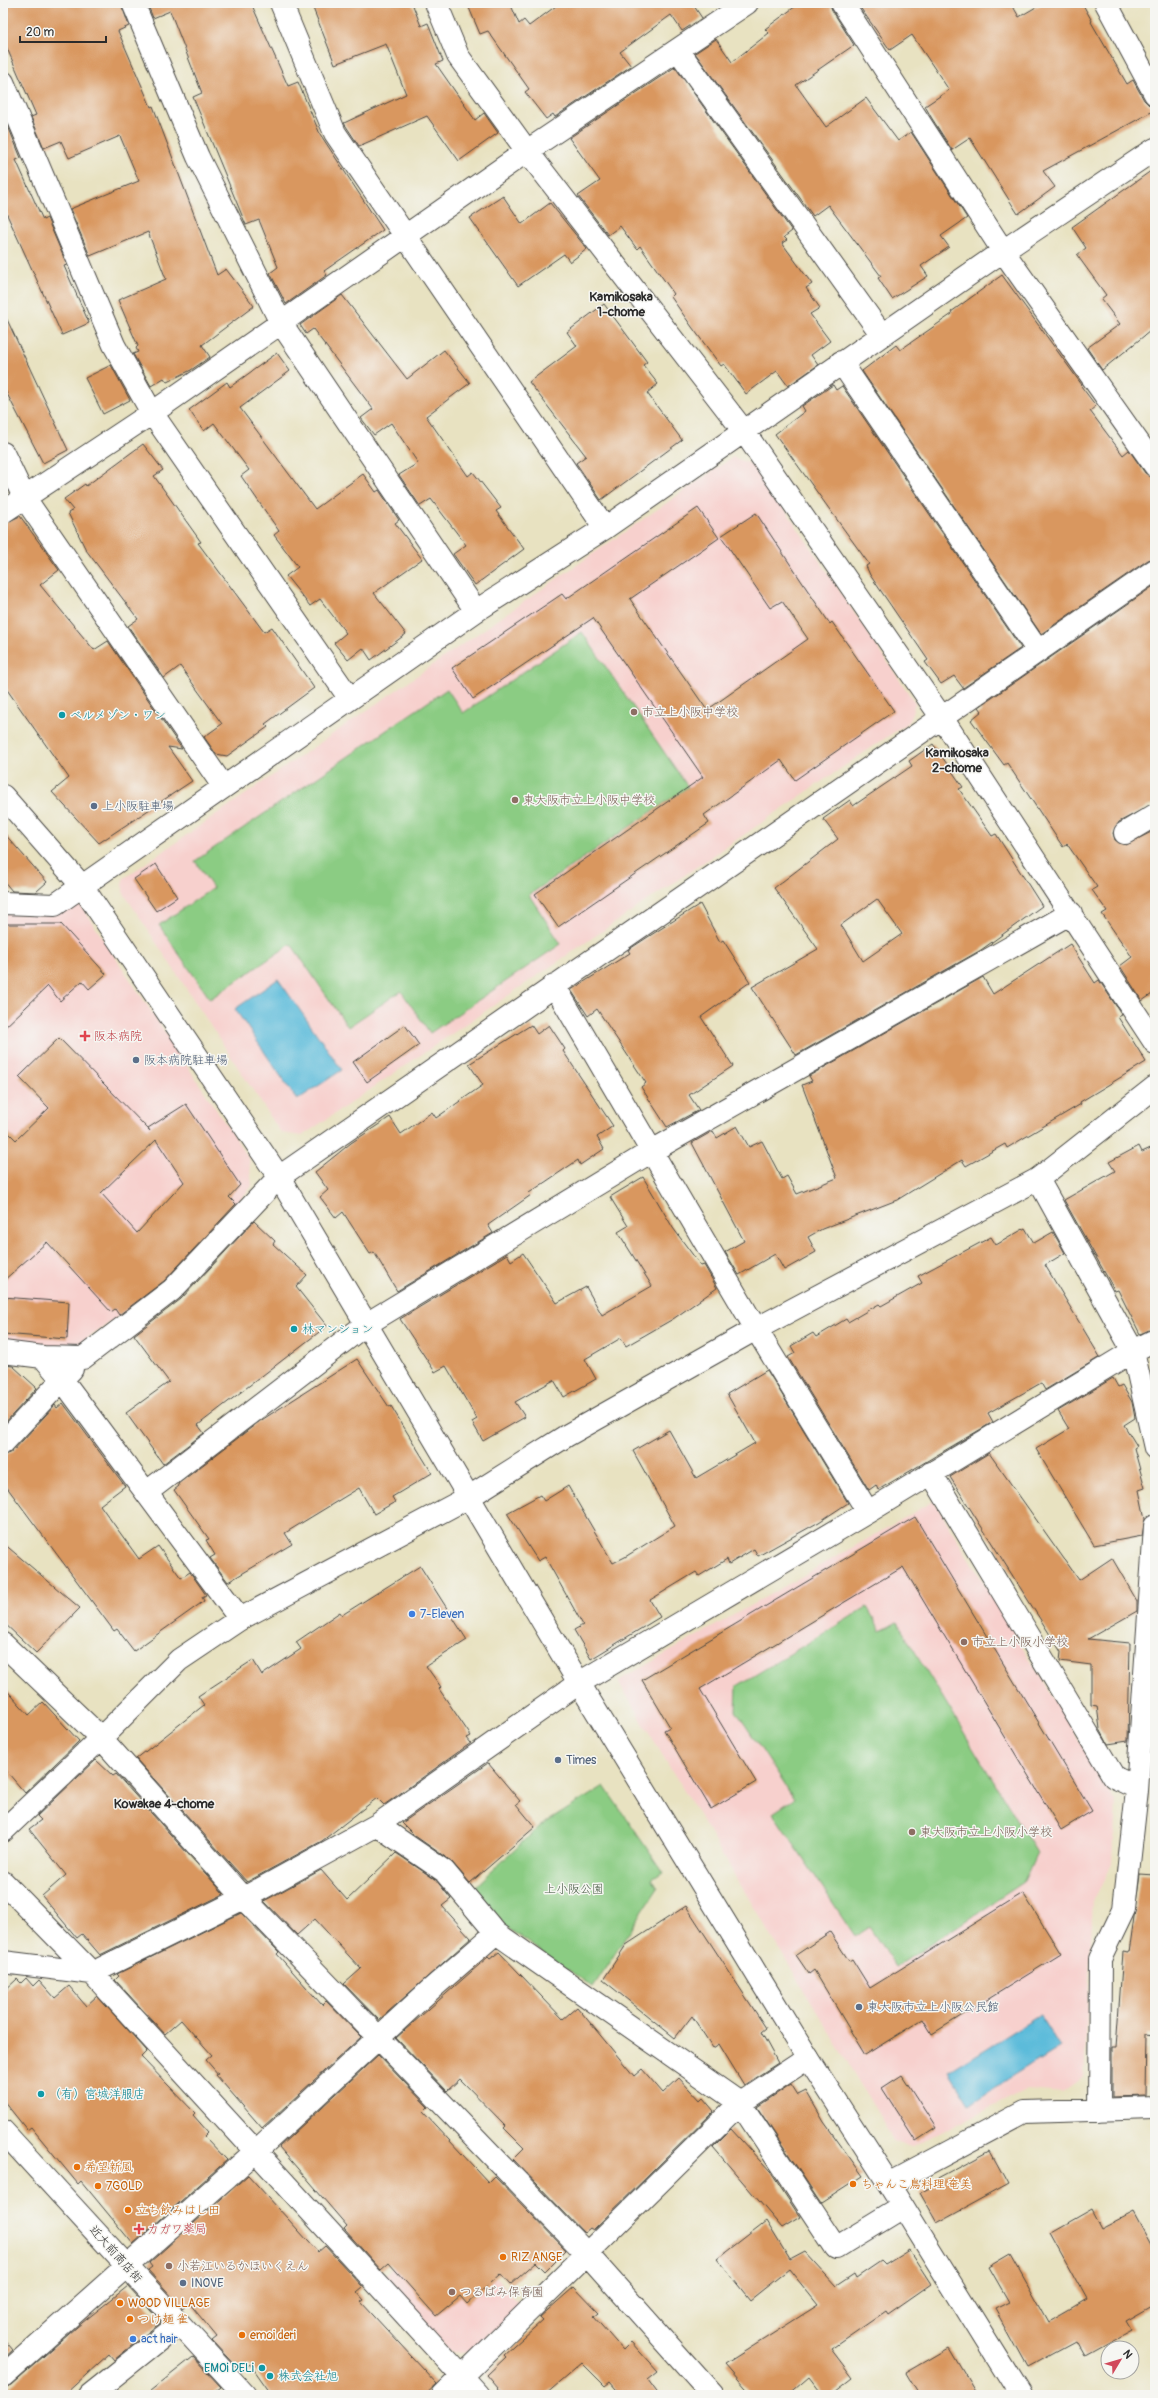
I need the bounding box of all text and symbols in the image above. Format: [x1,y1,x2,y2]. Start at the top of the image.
scale bar [20,18,106,44]
text: 20 m [26,25,55,40]
district label: Kamikosaka 1-chome [589,289,653,320]
place label: 市立上小阪中学校 [642,705,738,720]
marker: 市立上小阪中学校 [629,707,639,717]
place label: ベルメゾン・ワン [70,708,166,723]
marker: ベルメゾン・ワン [57,710,67,720]
district label: Kamikosaka 2-chome [925,745,989,776]
place label: 東大阪市立上小阪中学校 [523,793,655,808]
marker: 東大阪市立上小阪中学校 [510,795,520,805]
place label: 上小阪駐車場 [102,799,174,814]
marker: 上小阪駐車場 [89,801,99,811]
place label: 阪本病院 [94,1029,142,1044]
marker: 阪本病院 [79,1030,91,1042]
place label: 阪本病院駐車場 [144,1053,228,1068]
marker: 阪本病院駐車場 [131,1055,141,1065]
place label: 林マンション [302,1322,374,1337]
marker: 林マンション [289,1324,299,1334]
place label: 7-Eleven [420,1607,465,1622]
marker: 7-Eleven [407,1609,417,1619]
place label: 市立上小阪小学校 [972,1635,1068,1650]
marker: 市立上小阪小学校 [959,1637,969,1647]
place label: Times [566,1753,597,1768]
marker: Times [553,1755,563,1765]
district label: Kowakae 4-chome [114,1796,215,1812]
place label: 東大阪市立上小阪小学校 [920,1825,1052,1840]
marker: 東大阪市立上小阪小学校 [907,1827,917,1837]
park label: 上小阪公園 [544,1882,604,1897]
place label: 東大阪市立上小阪公民館 [867,2000,999,2015]
marker: 東大阪市立上小阪公民館 [854,2002,864,2012]
place label: （有）宮城洋服店 [49,2087,145,2102]
marker: （有）宮城洋服店 [36,2089,46,2099]
place label: 希望新風 [85,2160,133,2175]
marker: 希望新風 [72,2162,82,2172]
place label: ちゃんこ鳥料理 奄美 [861,2177,972,2192]
place label: 7GOLD [106,2179,143,2194]
marker: ちゃんこ鳥料理 奄美 [848,2179,858,2189]
marker: 7GOLD [93,2181,103,2191]
place label: 立ち飲みはし田 [136,2203,220,2218]
marker: 立ち飲みはし田 [123,2205,133,2215]
place label: カガワ薬局 [147,2222,207,2237]
street label: 近大前商店街 [86,2223,145,2286]
marker: カガワ薬局 [134,2224,144,2234]
place label: RIZ ANGE [511,2250,562,2265]
marker: RIZ ANGE [498,2252,508,2262]
place label: 小若江いるかほいくえん [177,2259,309,2274]
marker: 小若江いるかほいくえん [164,2261,174,2271]
place label: INOVE [191,2276,224,2291]
marker: INOVE [178,2278,188,2288]
place label: つるばみ保育園 [460,2285,544,2300]
marker: つるばみ保育園 [447,2287,457,2297]
place label: WOOD VILLAGE [128,2296,210,2311]
marker: WOOD VILLAGE [115,2298,125,2308]
place label: つけ麺 雀 [138,2312,189,2327]
marker: つけ麺 雀 [125,2314,135,2324]
place label: emoi deri [250,2328,296,2343]
marker: emoi deri [237,2330,247,2340]
place label: act hair [141,2332,178,2347]
marker: act hair [128,2334,138,2344]
north arrow [1100,2340,1140,2380]
text: N [1120,2347,1135,2362]
place label: EMOi DELi [204,2361,254,2376]
marker: EMOi DELi [257,2363,267,2373]
place label: 株式会社旭 [278,2369,338,2384]
marker: 株式会社旭 [265,2371,275,2381]

